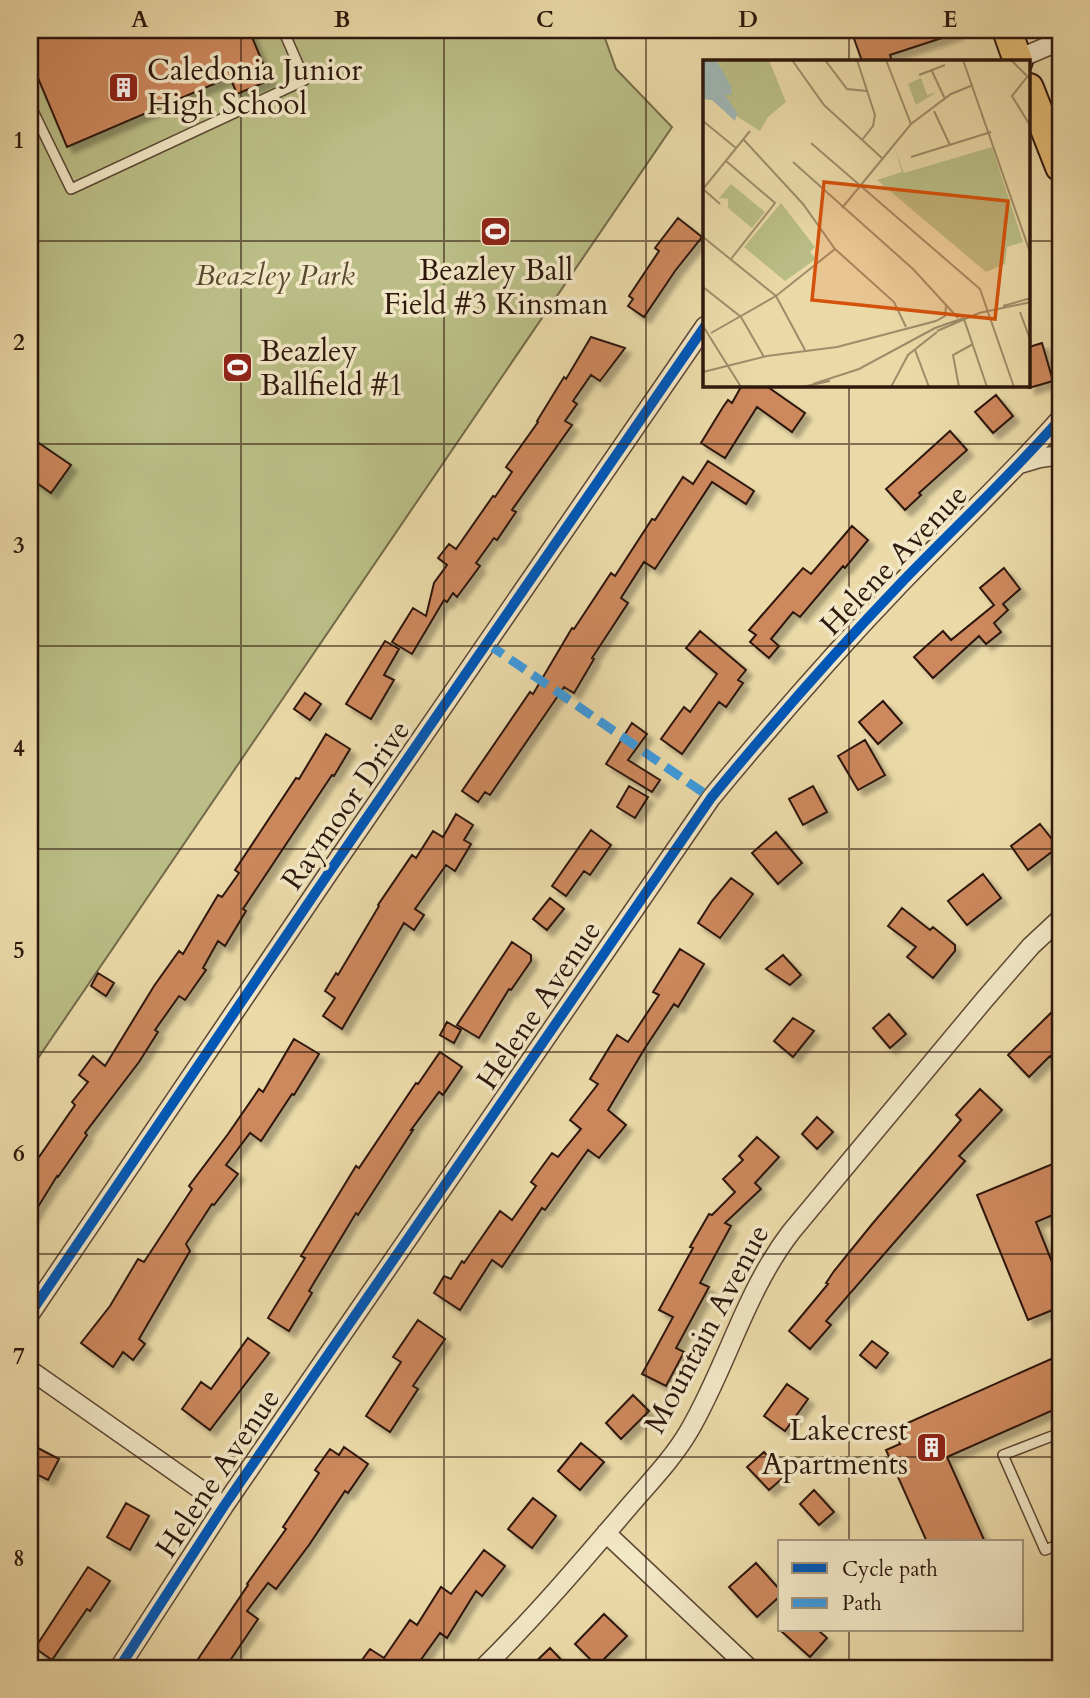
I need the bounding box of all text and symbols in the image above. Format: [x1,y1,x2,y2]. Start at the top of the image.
text: A [131,4,149,35]
text: B [334,4,350,35]
text: C [536,4,554,35]
text: D [738,4,758,35]
text: E [943,4,957,35]
place label: Caledonia Junior High School [147,50,362,125]
inset map [703,60,1030,387]
building icon: Caledonia Junior High School [107,70,141,104]
text: 1 [13,125,25,156]
sports icon: Beazley Ball Field #3 Kinsman [479,215,513,249]
place label: Beazley Ball Field #3 Kinsman [384,250,608,325]
park label: Beazley Park [195,255,355,296]
text: 2 [13,327,25,358]
place label: Beazley Ballfield #1 [260,331,404,406]
sports icon: Beazley Ballfield #1 [220,351,254,385]
street label: Helene Avenue [811,475,977,645]
text: 3 [13,530,25,561]
street label: Raymoor Drive [272,712,420,898]
text: 4 [13,733,25,764]
street label: Helene Avenue [467,912,611,1098]
text: 5 [13,935,25,966]
text: 6 [13,1138,25,1169]
street label: Mountain Avenue [635,1217,779,1441]
text: 7 [13,1341,25,1372]
street label: Helene Avenue [146,1380,290,1566]
place label: Lakecrest Apartments [762,1410,909,1485]
building icon: Lakecrest Apartments [914,1430,948,1464]
legend [778,1540,1024,1632]
text: 8 [13,1543,25,1574]
text: Cycle path [842,1555,938,1584]
text: Path [842,1589,882,1618]

